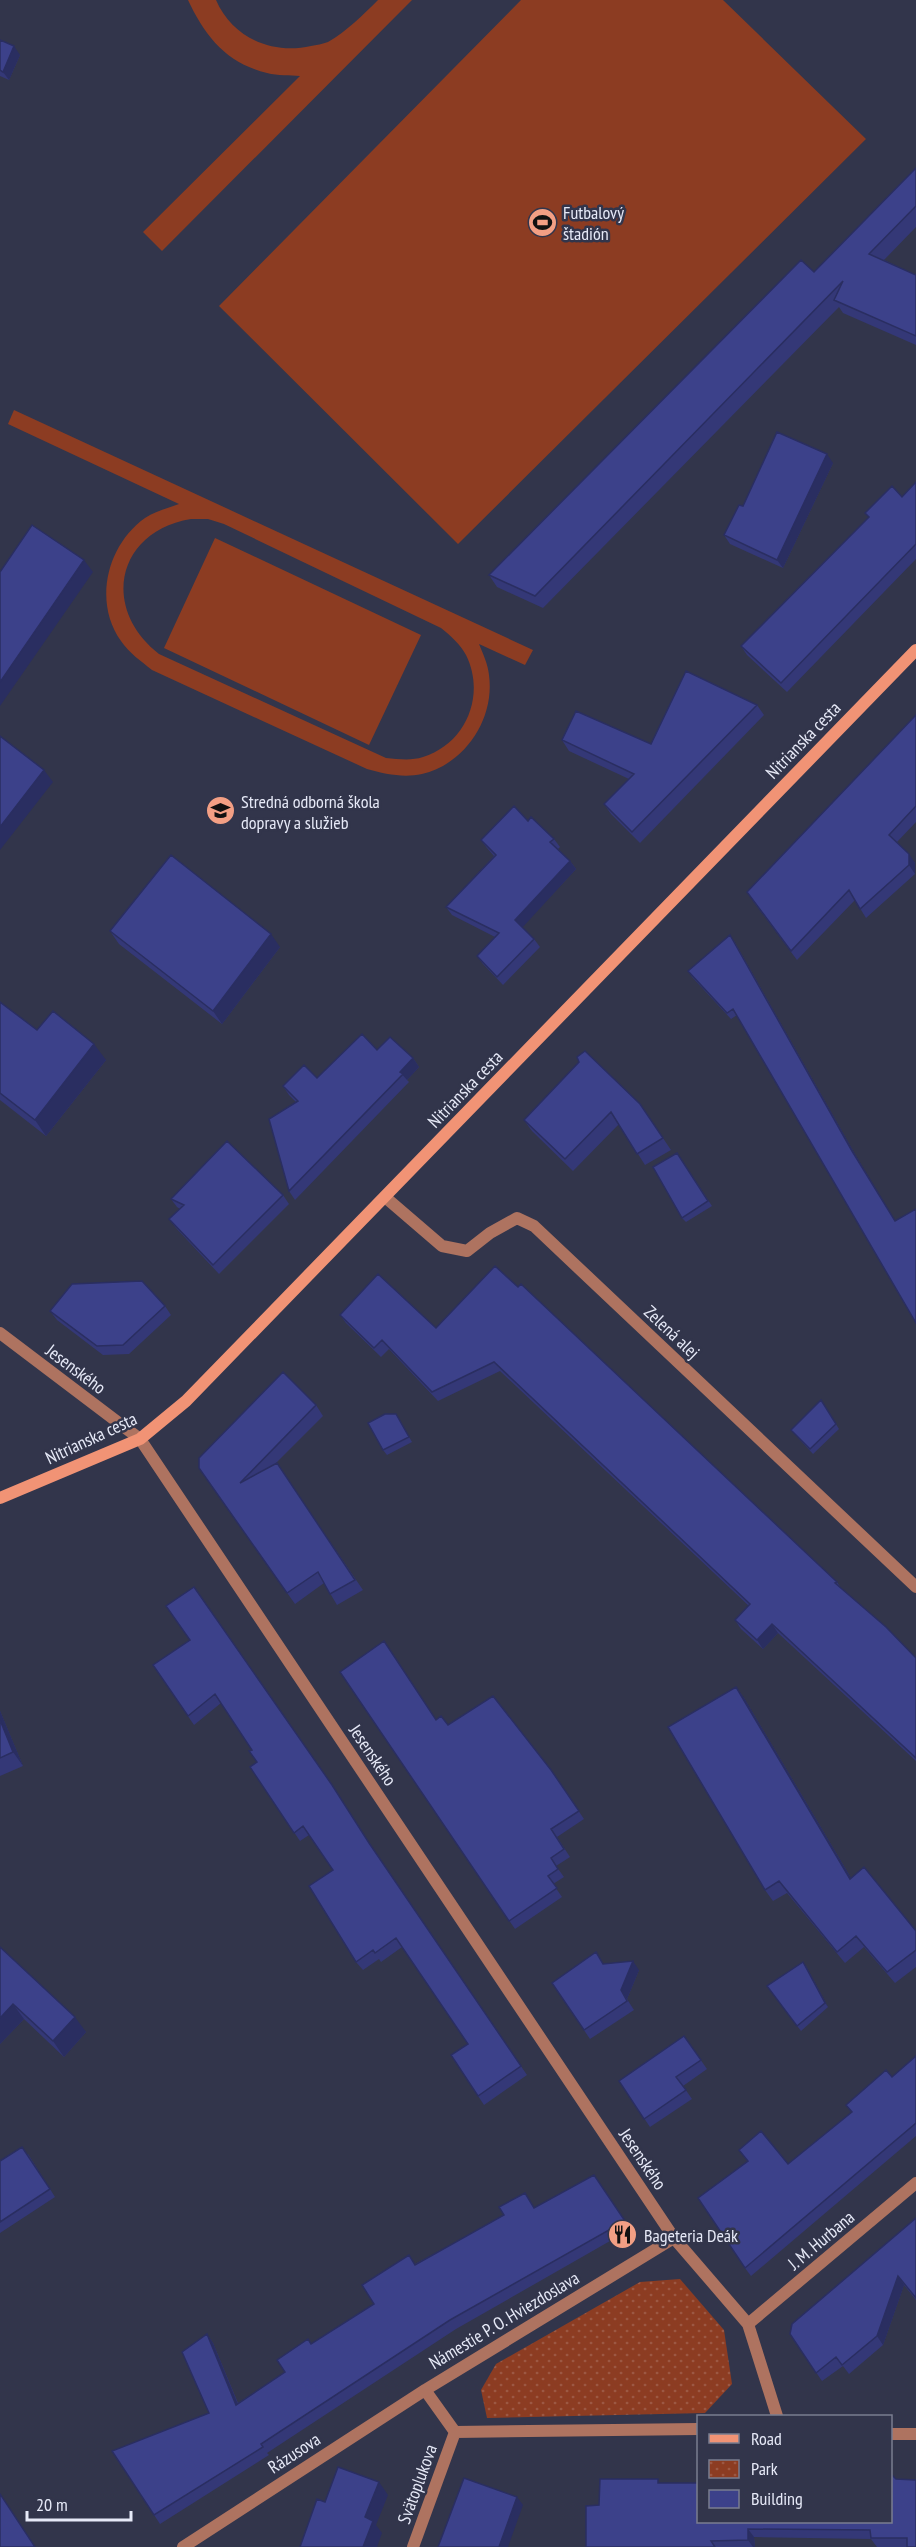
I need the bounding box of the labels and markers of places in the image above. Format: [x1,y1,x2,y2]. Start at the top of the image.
place label: Futbalový štadión [563,201,624,245]
sports icon: Futbalový štadión [526,206,558,238]
place label: Stredná odborná škola dopravy a služieb [241,790,380,834]
school or university icon: Stredná odborná škola dopravy a služieb [204,795,236,827]
restaurant icon: Bageteria Deák [607,2219,639,2251]
place label: Bageteria Deák [644,2224,738,2247]

